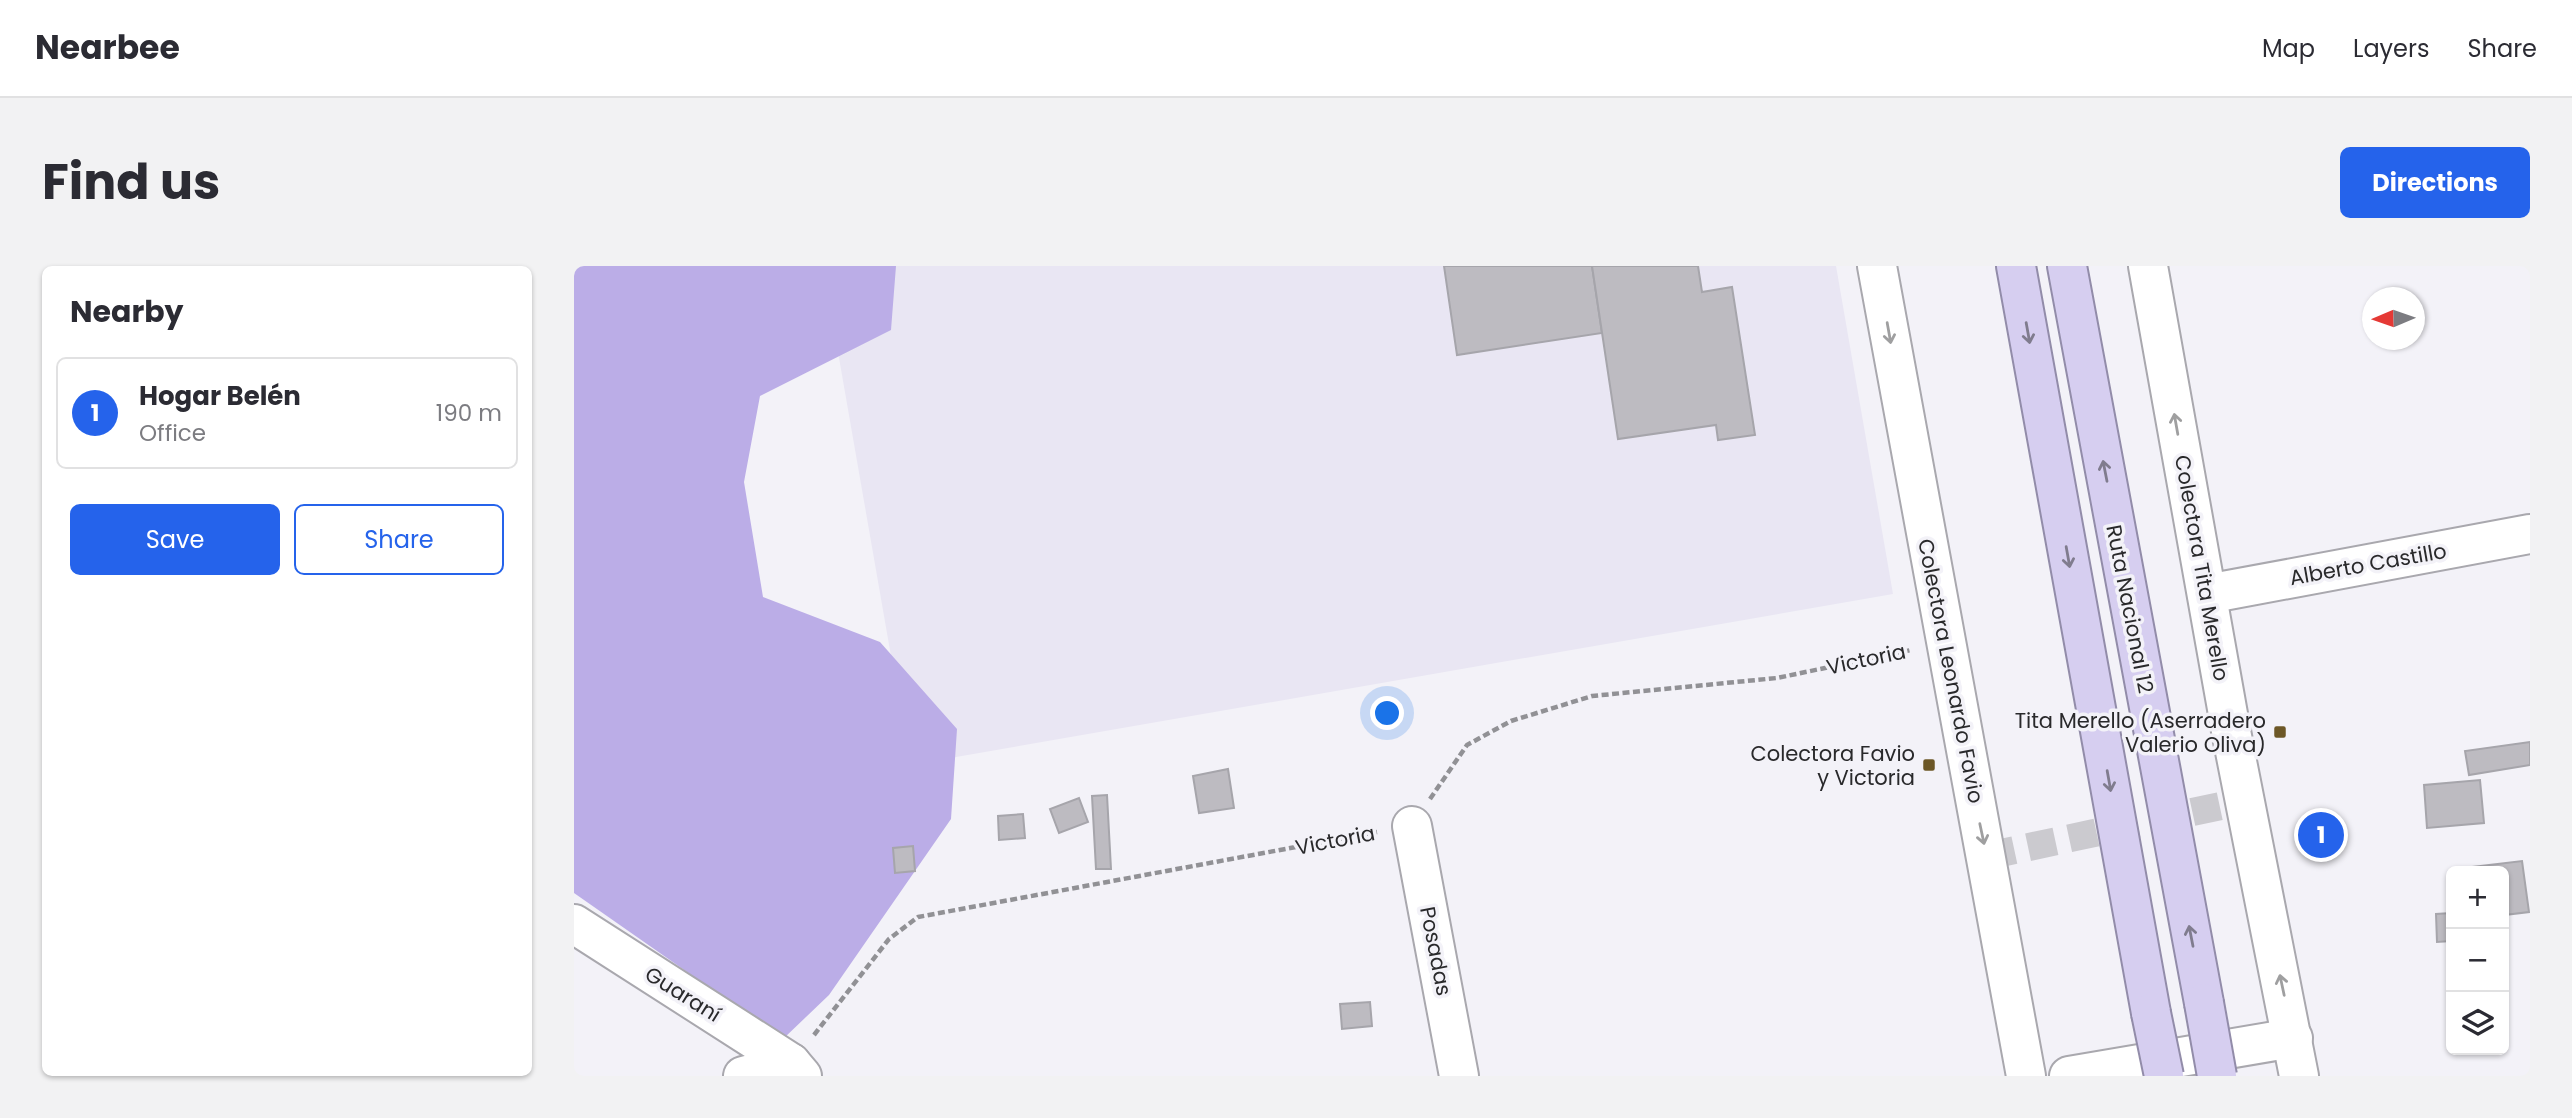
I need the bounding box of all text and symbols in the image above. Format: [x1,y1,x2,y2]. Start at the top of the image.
text: Nearbee [35,24,180,71]
text: Map [2262,32,2315,65]
text: Layers [2353,32,2429,65]
text: Share [2467,32,2537,65]
button: Directions [2340,147,2530,218]
text: Find us [42,148,220,216]
north arrow [2362,287,2425,350]
text: Nearby [70,290,184,333]
one-way arrow [1883,321,1896,344]
one-way arrow [2022,321,2035,344]
text: Hogar Belén [139,378,301,414]
text: 1 [91,397,99,429]
text: 190 m [436,397,502,429]
one-way arrow [2169,413,2182,436]
text: Office [139,417,206,449]
street label: Colectora Tita Merello [2168,453,2236,683]
one-way arrow [2097,460,2111,483]
button: Save [70,504,280,575]
button: Share [294,504,504,575]
street label: Ruta Nacional 12 [2099,522,2161,696]
street label: Colectora Leonardo Favio [1911,536,1991,806]
street label: Alberto Castillo [2287,536,2449,592]
one-way arrow [2062,545,2076,568]
street label: Victoria [1824,636,1908,682]
your location [1370,696,1404,730]
place label: Tita Merello (Aserradero Valerio Oliva) [2015,706,2266,759]
marker: Tita Merello (Aserradero Valerio Oliva) [2272,724,2288,740]
place label: Colectora Favio y Victoria [1751,739,1915,792]
marker: Colectora Favio y Victoria [1921,757,1937,773]
one-way arrow [2103,769,2116,792]
pin: 1 [2298,809,2344,861]
street label: Victoria [1293,818,1377,862]
one-way arrow [1976,822,1990,845]
map controls [2446,866,2509,1055]
button: + [2446,866,2509,929]
street label: Posadas [1413,904,1459,998]
one-way arrow [2184,925,2197,948]
button: − [2446,929,2509,992]
street label: Guaraní [639,959,727,1029]
one-way arrow [2274,974,2288,997]
button: layers [2446,992,2509,1055]

